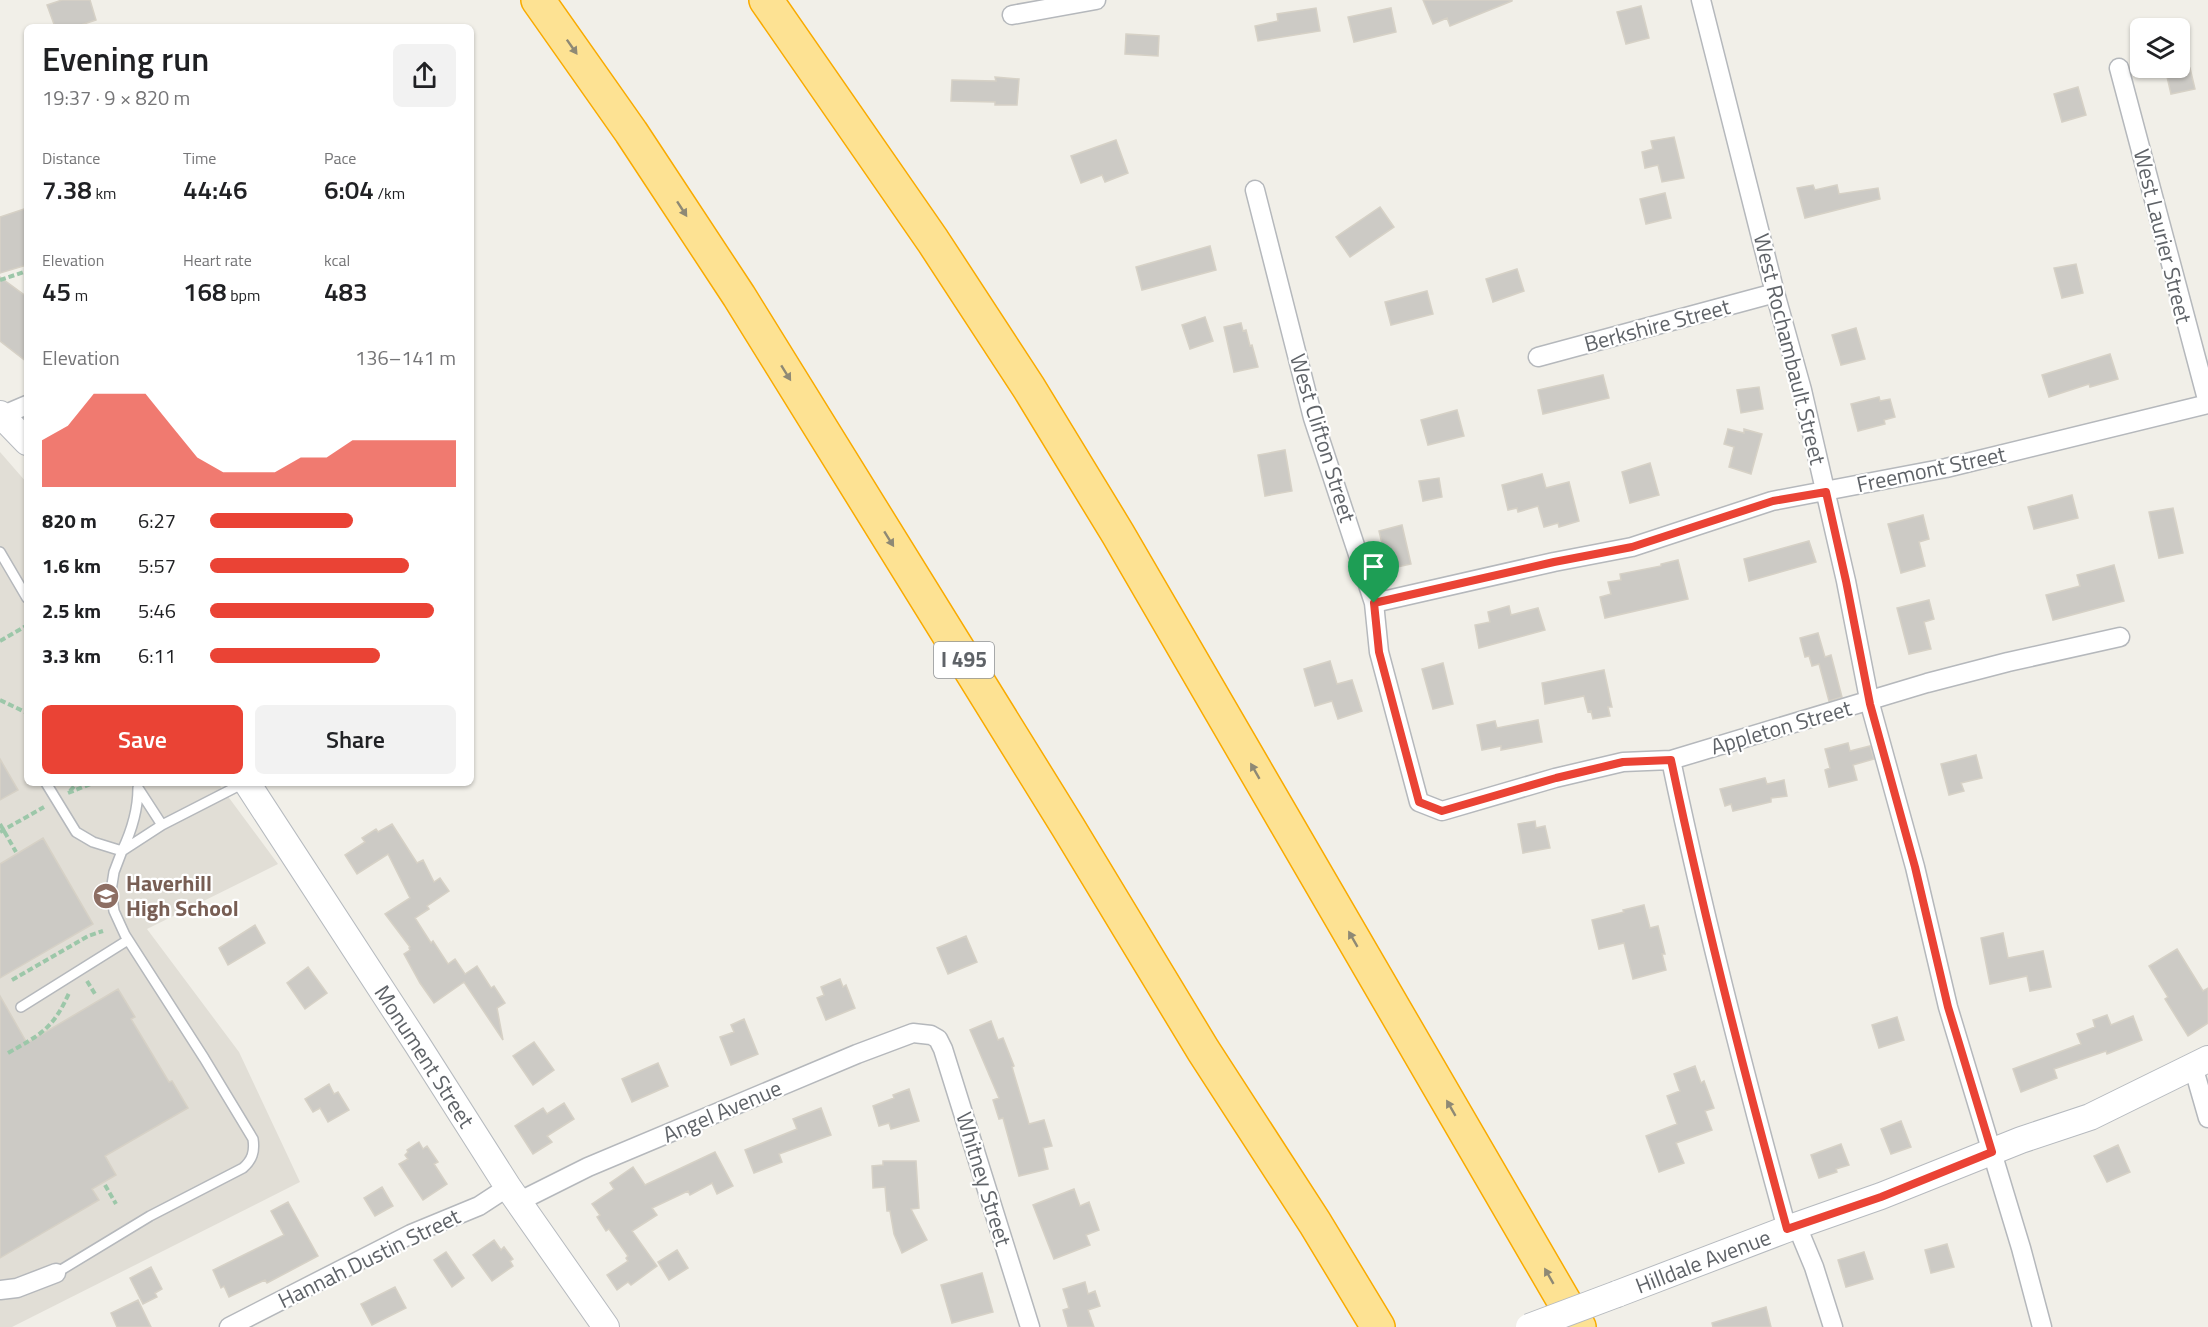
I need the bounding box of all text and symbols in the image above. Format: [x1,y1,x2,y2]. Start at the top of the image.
map controls [2130,18,2190,78]
button: layers [2130,18,2190,78]
text: Evening run [42,34,209,84]
one-way arrow [566,39,578,55]
button: share [393,44,456,107]
text: 19:37 · 9 × 820 m [42,82,190,113]
street label: West Laurier Street [2125,145,2201,327]
text: Distance [42,146,100,170]
text: Time [183,146,216,170]
text: Pace [324,146,356,170]
text: 7.38 [42,170,92,209]
text: 44:46 [183,170,247,209]
text: 6:04 [324,170,374,209]
text: km [92,181,116,205]
text: /km [374,181,405,205]
one-way arrow [676,201,687,217]
street label: West Rochambault Street [1745,230,1835,469]
text: Elevation [42,248,104,272]
text: Heart rate [183,248,252,272]
text: kcal [324,248,350,272]
text: 45 [42,272,71,311]
text: 168 [183,272,227,311]
text: 483 [324,272,368,311]
text: m [71,283,88,307]
text: bpm [227,283,260,307]
street label: Berkshire Street [1580,289,1734,361]
text: Elevation [42,342,120,373]
text: 136–141 m [355,342,456,373]
street label: West Clifton Street [1281,349,1365,527]
one-way arrow [781,365,792,381]
street label: Freemont Street [1853,437,2009,501]
text: 820 m [42,505,97,536]
text: 6:27 [138,505,176,536]
one-way arrow [883,531,894,547]
pin [1348,541,1399,603]
text: 1.6 km [42,550,101,581]
text: 5:57 [138,550,176,581]
icon: arrive [1357,550,1390,583]
text: 2.5 km [42,595,101,626]
text: 5:46 [138,595,176,626]
text: 3.3 km [42,640,101,671]
text: 6:11 [138,640,176,671]
road number: I 495 [934,642,994,678]
street label: Appleton Street [1707,691,1856,763]
button: Save [42,705,243,774]
button: Share [255,705,456,774]
one-way arrow [1250,763,1261,779]
place label: Haverhill High School [126,866,239,925]
school or university icon: Haverhill High School [91,881,121,911]
one-way arrow [1348,931,1359,947]
street label: Monument Street [366,978,483,1135]
street label: Angel Avenue [657,1071,787,1151]
one-way arrow [1446,1100,1457,1116]
street label: Whitney Street [947,1108,1021,1251]
street label: Hannah Dustin Street [272,1199,466,1317]
street label: Hilldale Avenue [1630,1220,1776,1302]
one-way arrow [1545,1268,1555,1285]

